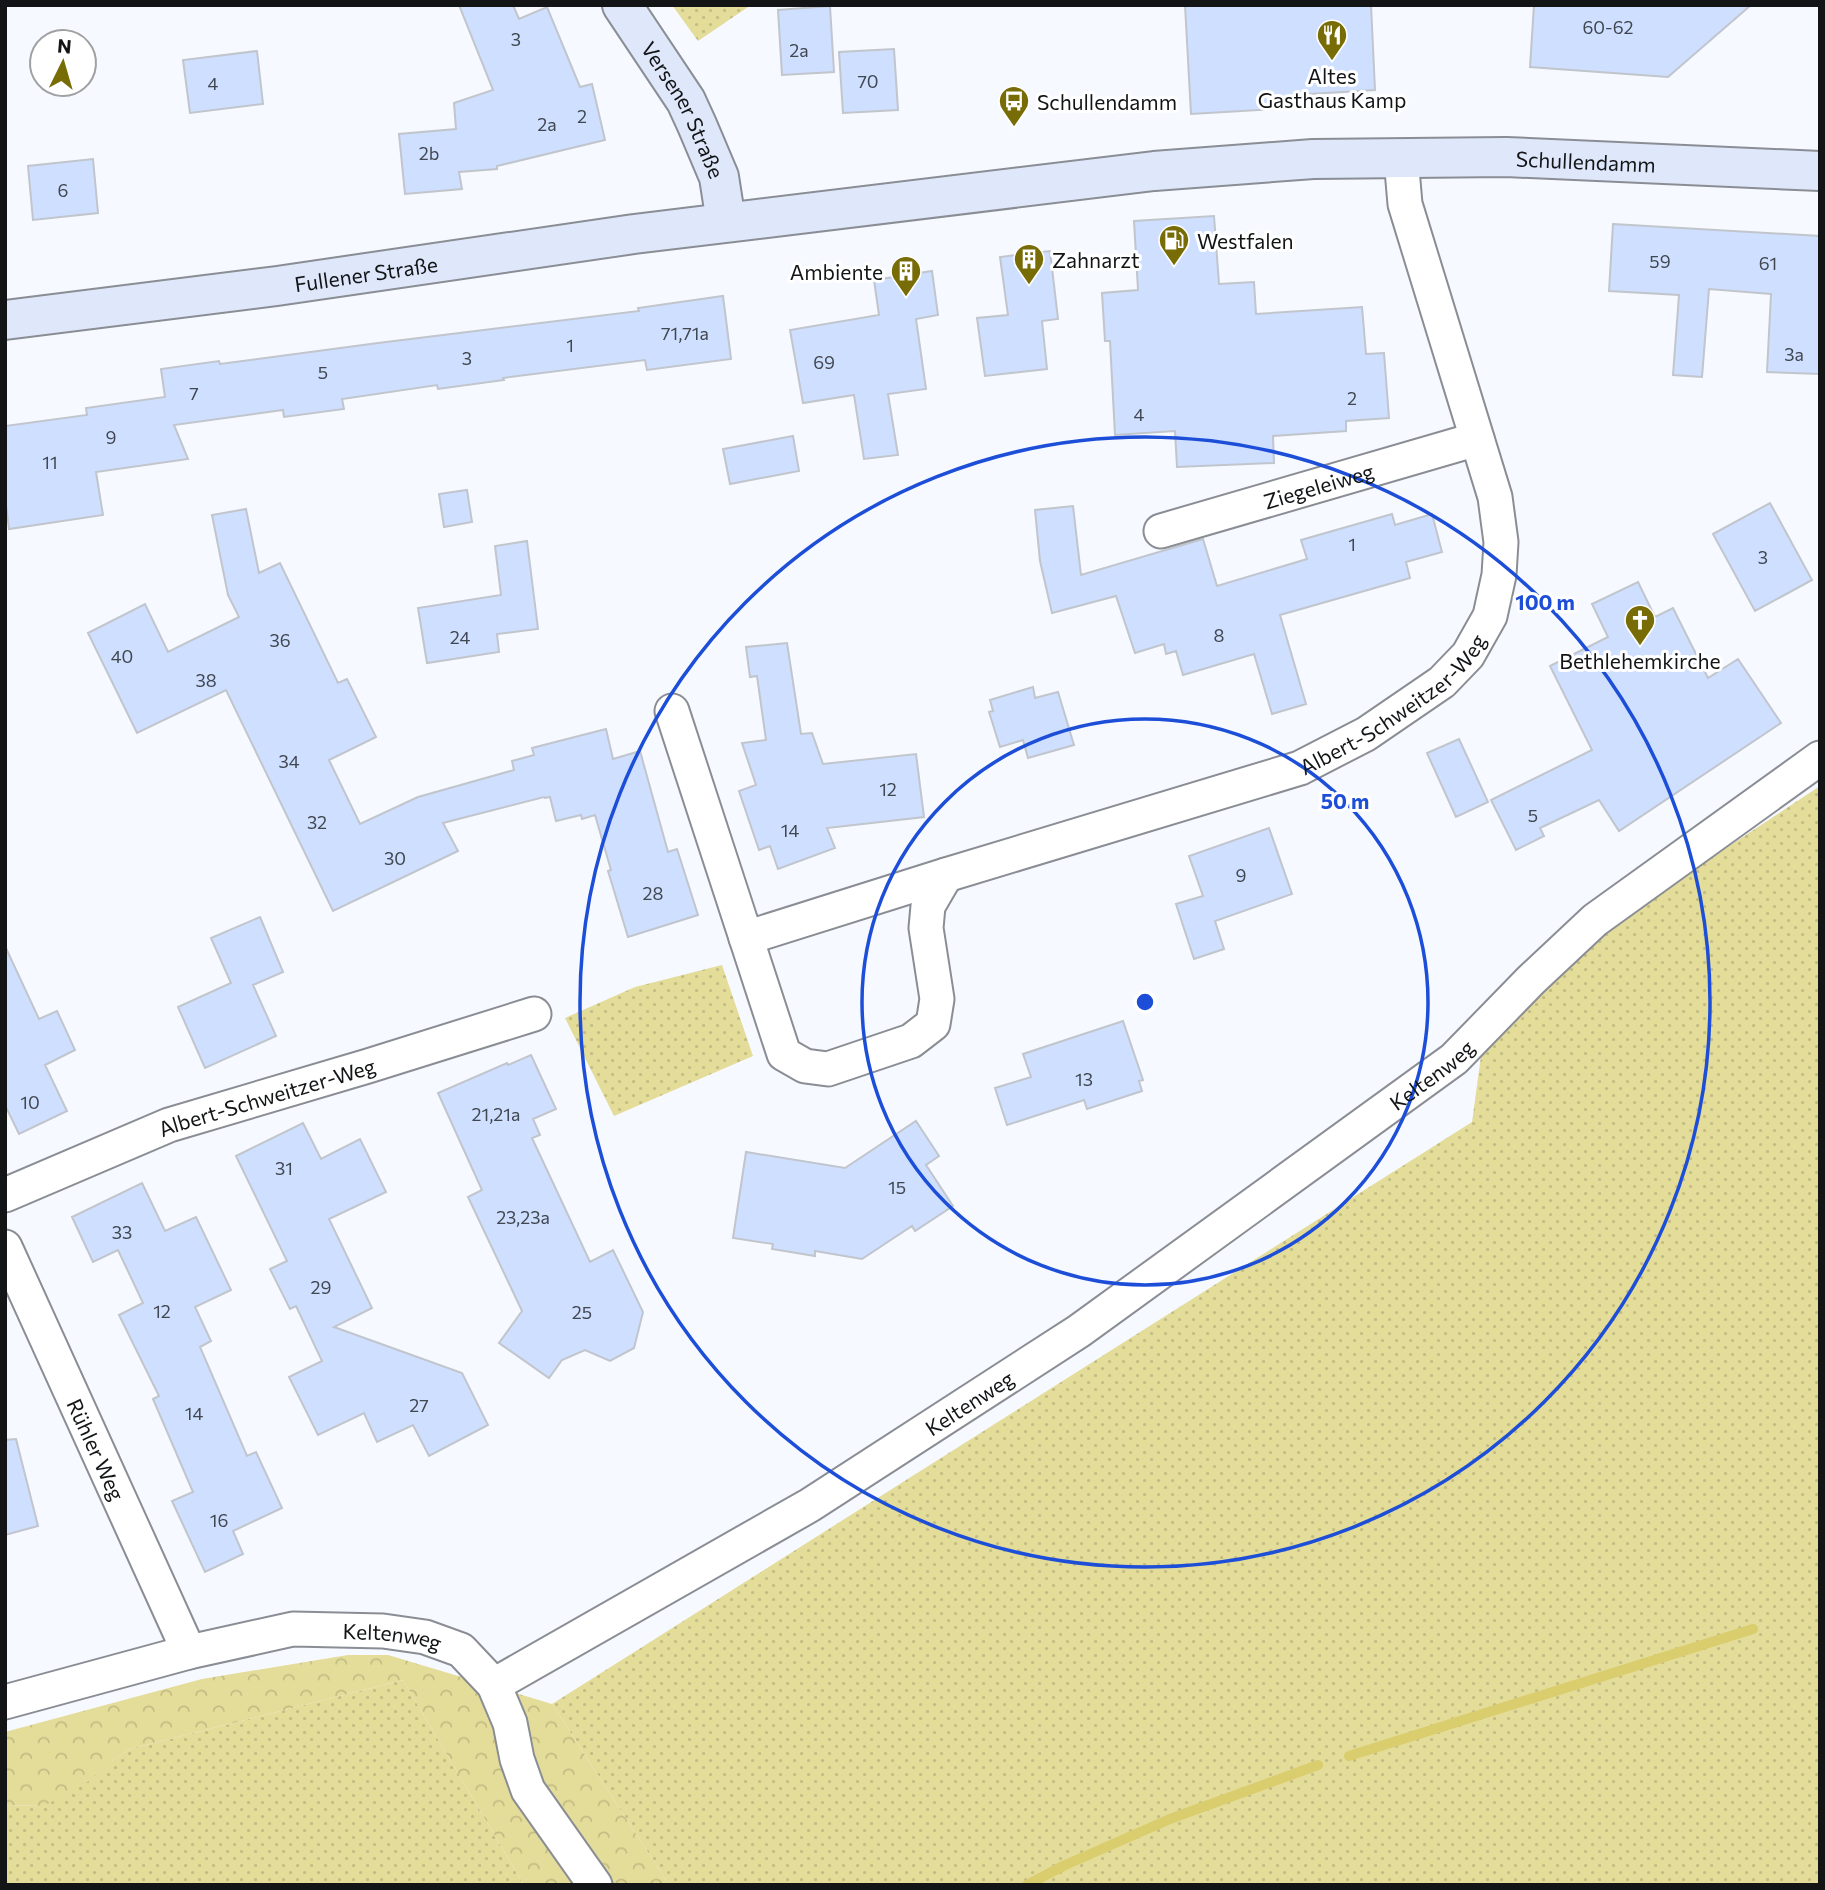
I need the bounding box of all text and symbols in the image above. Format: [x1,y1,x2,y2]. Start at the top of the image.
house number: 60-62 [1582,16,1634,38]
restaurant icon: Altes Gasthaus Kamp [1315,18,1349,62]
north arrow [28,28,98,98]
house number: 3 [511,28,521,50]
text: N [56,33,73,58]
street label: Versener Straße [637,36,730,182]
house number: 2a [789,39,809,61]
place label: Altes Gasthaus Kamp [1258,63,1406,112]
house number: 70 [857,70,879,92]
house number: 4 [208,72,219,94]
bus stop icon: Schullendamm [997,84,1031,128]
place label: Schullendamm [1037,89,1177,114]
house number: 2 [577,105,587,127]
house number: 2a [537,113,557,135]
house number: 2b [419,142,439,164]
street label: Schullendamm [1515,145,1656,176]
house number: 6 [58,179,68,201]
fuel station icon: Westfalen [1157,223,1191,267]
place label: Westfalen [1197,228,1294,253]
building icon: Zahnarzt [1012,242,1046,286]
place label: Zahnarzt [1052,247,1140,272]
street label: Fullener Straße [293,250,439,296]
house number: 59 [1649,250,1671,272]
house number: 61 [1759,252,1777,274]
building icon: Ambiente [889,254,923,298]
place label: Ambiente [790,259,883,284]
house number: 71,71a [661,322,709,344]
house number: 1 [566,334,574,356]
house number: 3a [1784,343,1804,365]
house number: 3 [462,347,472,369]
house number: 69 [813,351,835,373]
house number: 5 [318,361,328,383]
house number: 7 [189,382,199,404]
house number: 2 [1347,387,1357,409]
house number: 4 [1134,403,1145,425]
house number: 9 [106,426,116,448]
house number: 11 [42,451,58,473]
street label: Ziegeleiweg [1260,457,1376,513]
house number: 1 [1348,533,1356,555]
house number: 3 [1758,546,1768,568]
text: 100 m [1515,589,1575,614]
church icon: Bethlehemkirche [1623,603,1657,647]
house number: 8 [1214,624,1225,646]
house number: 24 [450,626,470,648]
house number: 36 [269,629,291,651]
street label: Albert-Schweitzer-Weg [1295,629,1490,779]
house number: 40 [111,645,133,667]
place label: Bethlehemkirche [1559,648,1721,673]
house number: 38 [195,669,217,691]
house number: 34 [278,750,300,772]
house number: 12 [879,778,897,800]
text: 50 m [1321,788,1369,813]
house number: 5 [1528,804,1538,826]
house number: 32 [307,811,327,833]
house number: 14 [781,819,799,841]
house number: 30 [384,847,406,869]
house number: 9 [1236,864,1246,886]
house number: 28 [643,882,664,904]
centre of rings [1133,990,1157,1014]
street label: Keltenweg [1384,1034,1479,1115]
street label: Albert-Schweitzer-Weg [154,1052,378,1141]
house number: 13 [1075,1068,1093,1090]
house number: 10 [20,1091,40,1113]
house number: 21,21a [472,1103,520,1125]
house number: 31 [275,1157,293,1179]
house number: 15 [888,1176,906,1198]
house number: 23,23a [496,1206,550,1228]
house number: 33 [112,1221,132,1243]
house number: 29 [311,1276,331,1298]
house number: 12 [153,1300,171,1322]
house number: 25 [572,1301,592,1323]
street label: Keltenweg [920,1365,1018,1440]
street label: Rühler Weg [63,1394,131,1504]
house number: 27 [409,1394,429,1416]
house number: 14 [185,1402,203,1424]
house number: 16 [210,1509,228,1531]
street label: Keltenweg [343,1618,446,1655]

